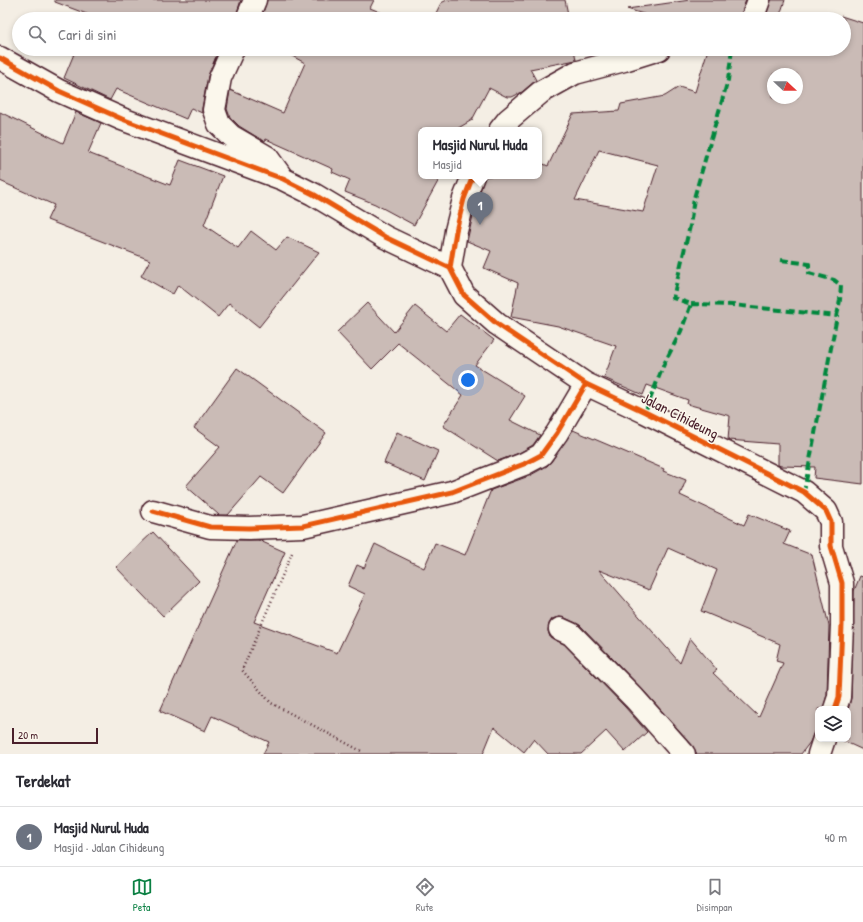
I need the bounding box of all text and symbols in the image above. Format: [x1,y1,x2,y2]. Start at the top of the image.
search box [12,12,851,56]
icon: search [26,23,48,45]
text: Cari di sini [58,24,117,45]
north arrow [767,68,803,104]
popup [418,127,542,179]
text: Masjid Nurul Huda [433,134,527,155]
text: Masjid [433,155,462,173]
pin: 1 [467,192,493,225]
your location [458,370,478,390]
street label: Jalan Cihideung [638,387,723,444]
map controls [815,706,851,742]
button: layers [815,706,851,742]
scale bar [12,726,98,745]
text: 20 m [18,728,38,742]
text: Terdekat [16,769,70,792]
text: Masjid Nurul Huda [54,817,149,838]
text: 1 [27,828,31,846]
text: 40 m [824,828,847,846]
text: Masjid · Jalan Cihideung [54,838,164,856]
tab: Peta [131,876,153,914]
tab: Rute [414,876,436,914]
tab: Disimpan [697,876,732,914]

